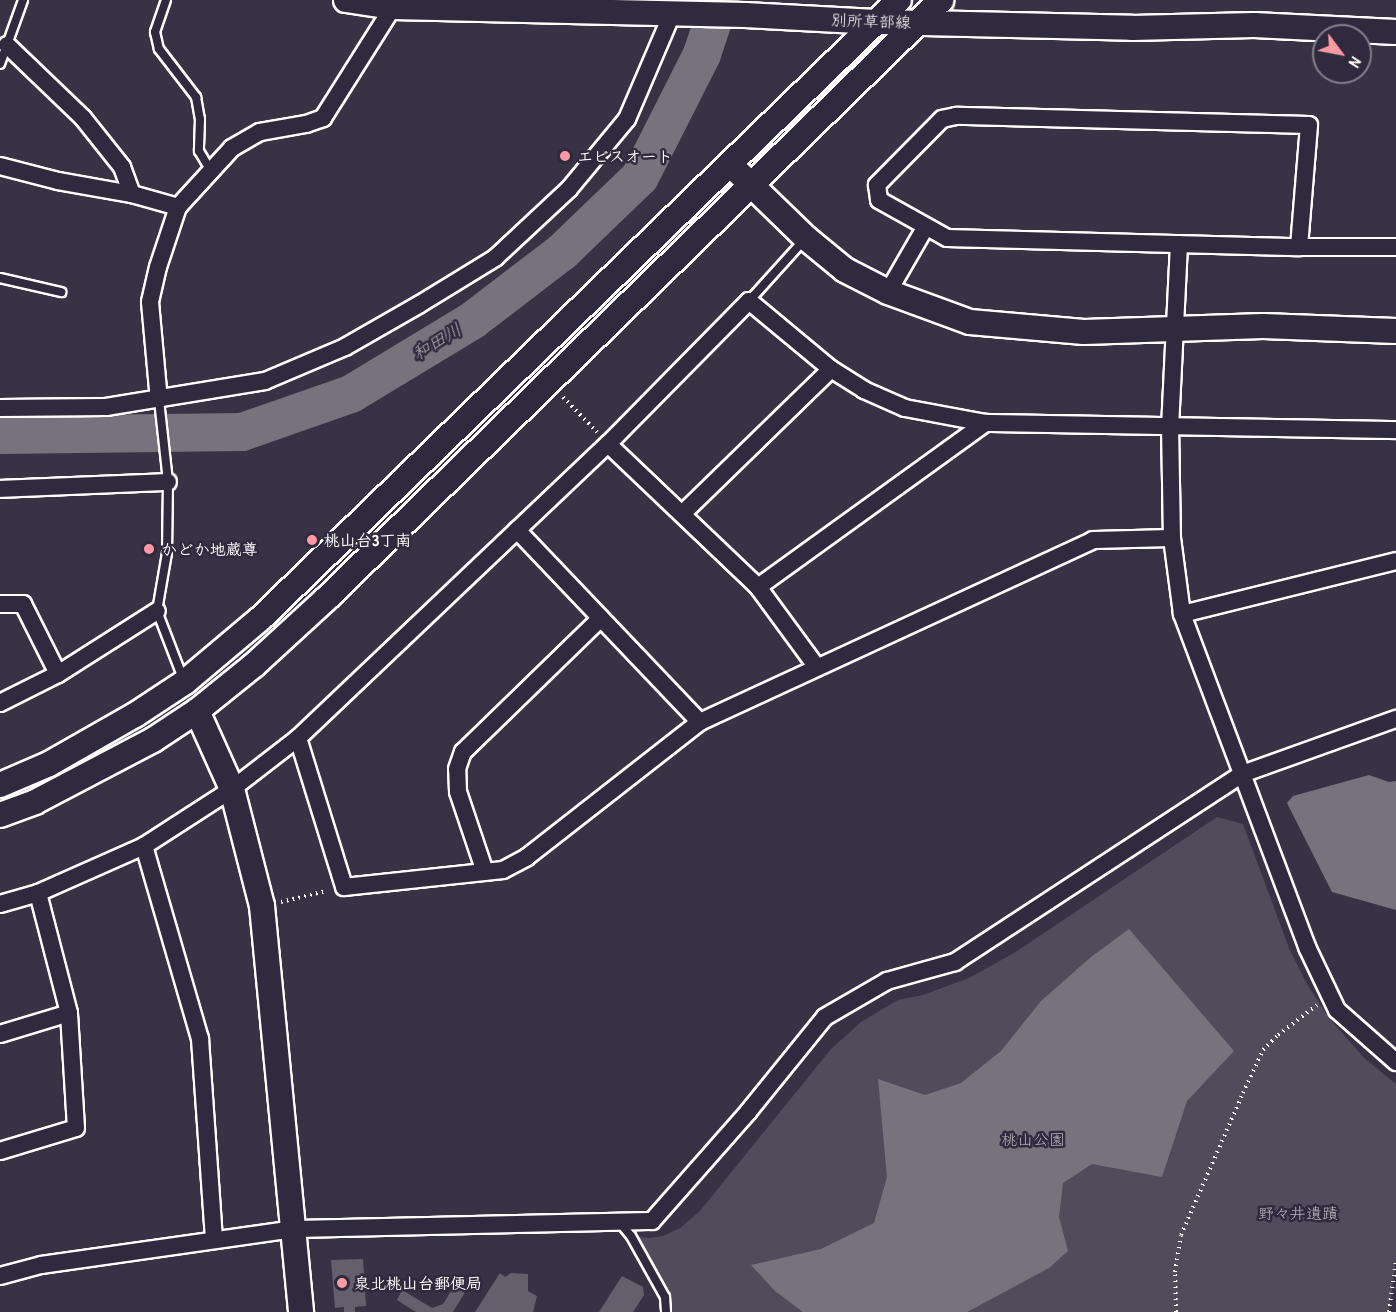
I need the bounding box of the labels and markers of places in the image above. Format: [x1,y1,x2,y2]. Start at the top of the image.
place label: エビスオート [577,146,673,166]
marker: エビスオート [558,149,572,163]
place label: 桃山台3丁南 [324,530,411,550]
marker: 桃山台3丁南 [305,533,319,547]
place label: かどか地蔵尊 [161,539,257,559]
marker: かどか地蔵尊 [142,542,156,556]
place label: 泉北桃山台郵便局 [354,1273,482,1293]
marker: 泉北桃山台郵便局 [335,1276,349,1290]

